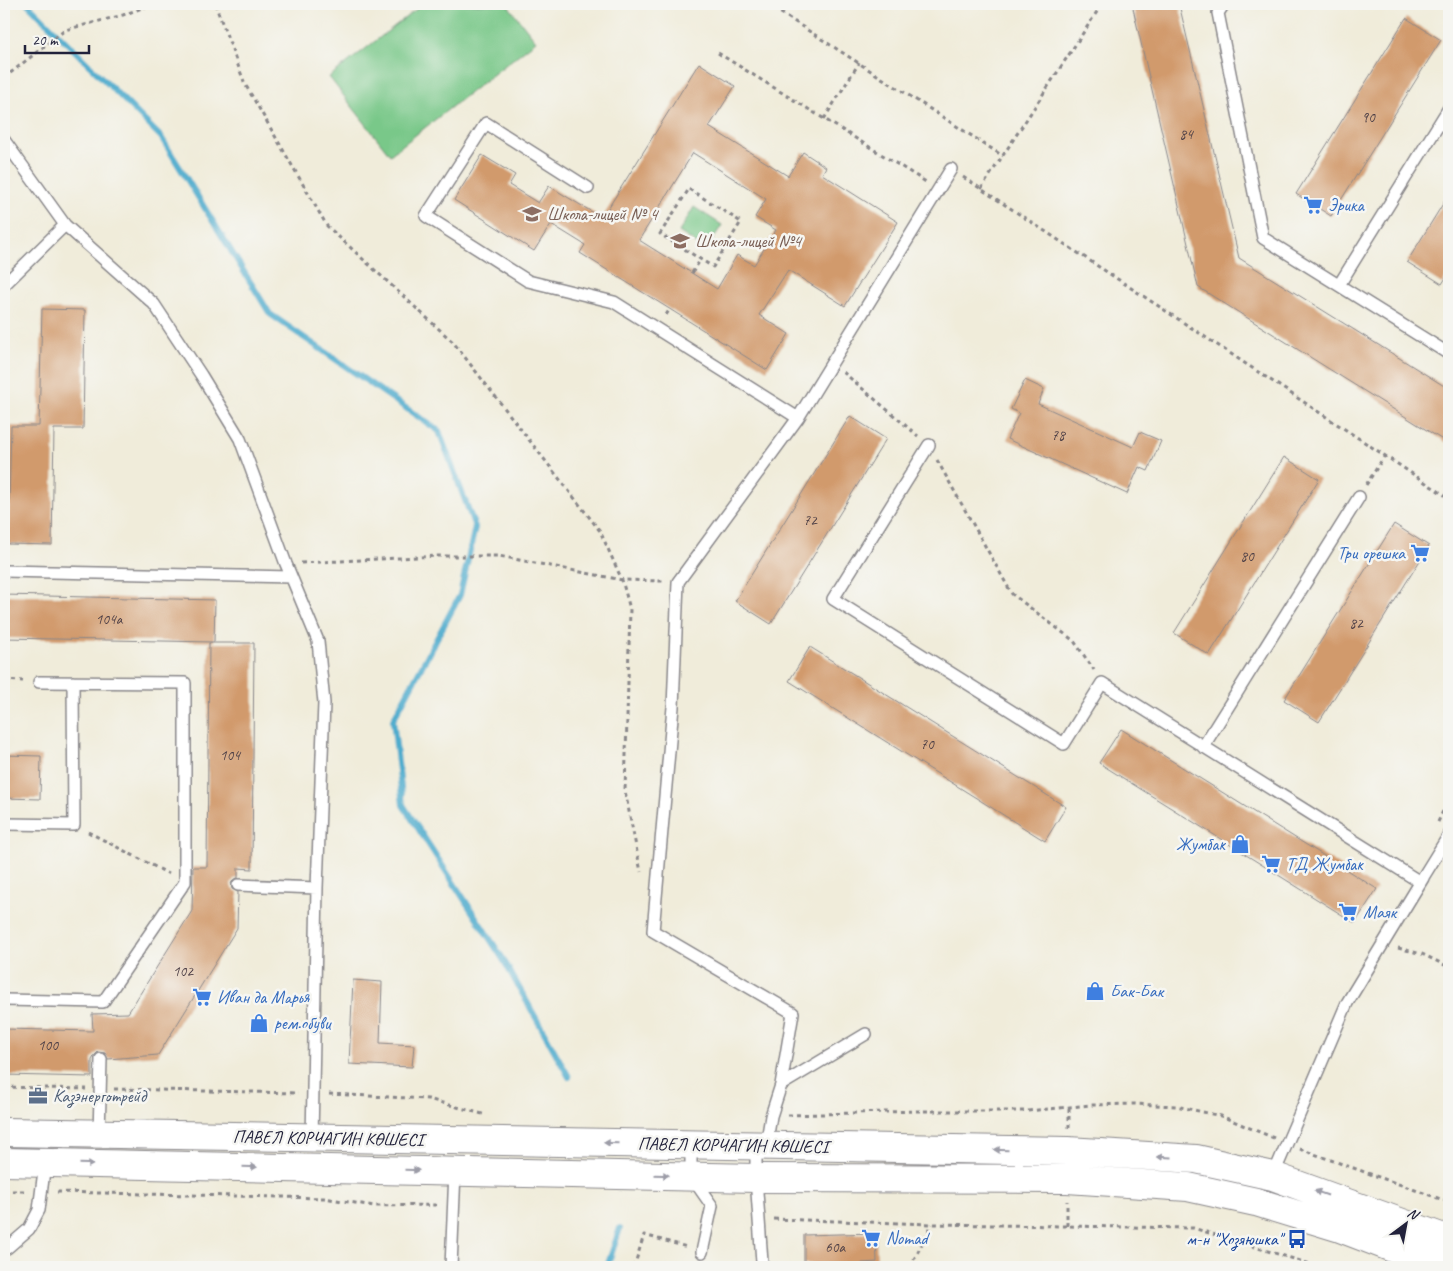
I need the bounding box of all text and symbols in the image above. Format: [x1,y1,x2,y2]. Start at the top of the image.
scale bar [25,22,89,54]
text: 20 m [32,31,59,50]
house number: 90 [1361,108,1376,127]
house number: 84 [1179,125,1194,144]
supermarket icon: Эрика [1302,194,1324,216]
place label: Эрика [1328,194,1366,216]
school or university icon: Школа-лицей № 4 [521,203,543,225]
place label: Школа-лицей № 4 [547,203,659,225]
school or university icon: Школа-лицей №4 [669,230,691,252]
place label: Школа-лицей №4 [695,230,803,252]
house number: 78 [1051,426,1066,445]
house number: 72 [803,511,818,530]
place label: Три орешка [1337,542,1406,564]
supermarket icon: Три орешка [1409,542,1431,564]
house number: 80 [1240,547,1255,566]
house number: 104а [96,610,124,629]
house number: 82 [1349,614,1364,633]
house number: 70 [920,735,935,754]
house number: 104 [220,746,241,765]
place label: Жумбак [1176,833,1226,855]
shop icon: Жумбак [1229,833,1251,855]
supermarket icon: ТД Жумбак [1260,853,1282,875]
place label: ТД Жумбак [1286,853,1364,875]
supermarket icon: Маяк [1337,901,1359,923]
place label: Маяк [1363,901,1398,923]
house number: 102 [173,962,194,981]
shop icon: Бак-Бак [1084,980,1106,1002]
place label: Бак-Бак [1110,980,1166,1002]
supermarket icon: Иван да Марья [191,986,213,1008]
place label: Иван да Марья [217,986,311,1008]
shop icon: рем.обуви [248,1012,270,1034]
place label: рем.обуви [274,1012,332,1034]
house number: 100 [38,1036,59,1055]
office icon: Казэнерготрейд [27,1085,49,1107]
place label: Казэнерготрейд [53,1085,148,1108]
street label: ПАВЕЛ КОРЧАГИН КӨШЕСІ [233,1125,427,1151]
street label: ПАВЕЛ КОРЧАГИН КӨШЕСІ [638,1132,832,1158]
one-way arrow [603,1139,619,1147]
one-way arrow [993,1146,1009,1154]
one-way arrow [1155,1153,1171,1161]
one-way arrow [80,1160,96,1168]
one-way arrow [242,1163,258,1171]
one-way arrow [405,1167,421,1175]
one-way arrow [655,1171,671,1179]
one-way arrow [1314,1189,1329,1196]
north arrow [1380,1198,1430,1248]
text: N [1404,1204,1423,1224]
supermarket icon: Nomad [860,1227,882,1249]
place label: Nomad [886,1227,930,1249]
place label: м-н "Хозяюшка" [1186,1228,1286,1251]
bus stop icon: м-н "Хозяюшка" [1286,1228,1308,1250]
house number: 60а [825,1238,846,1257]

